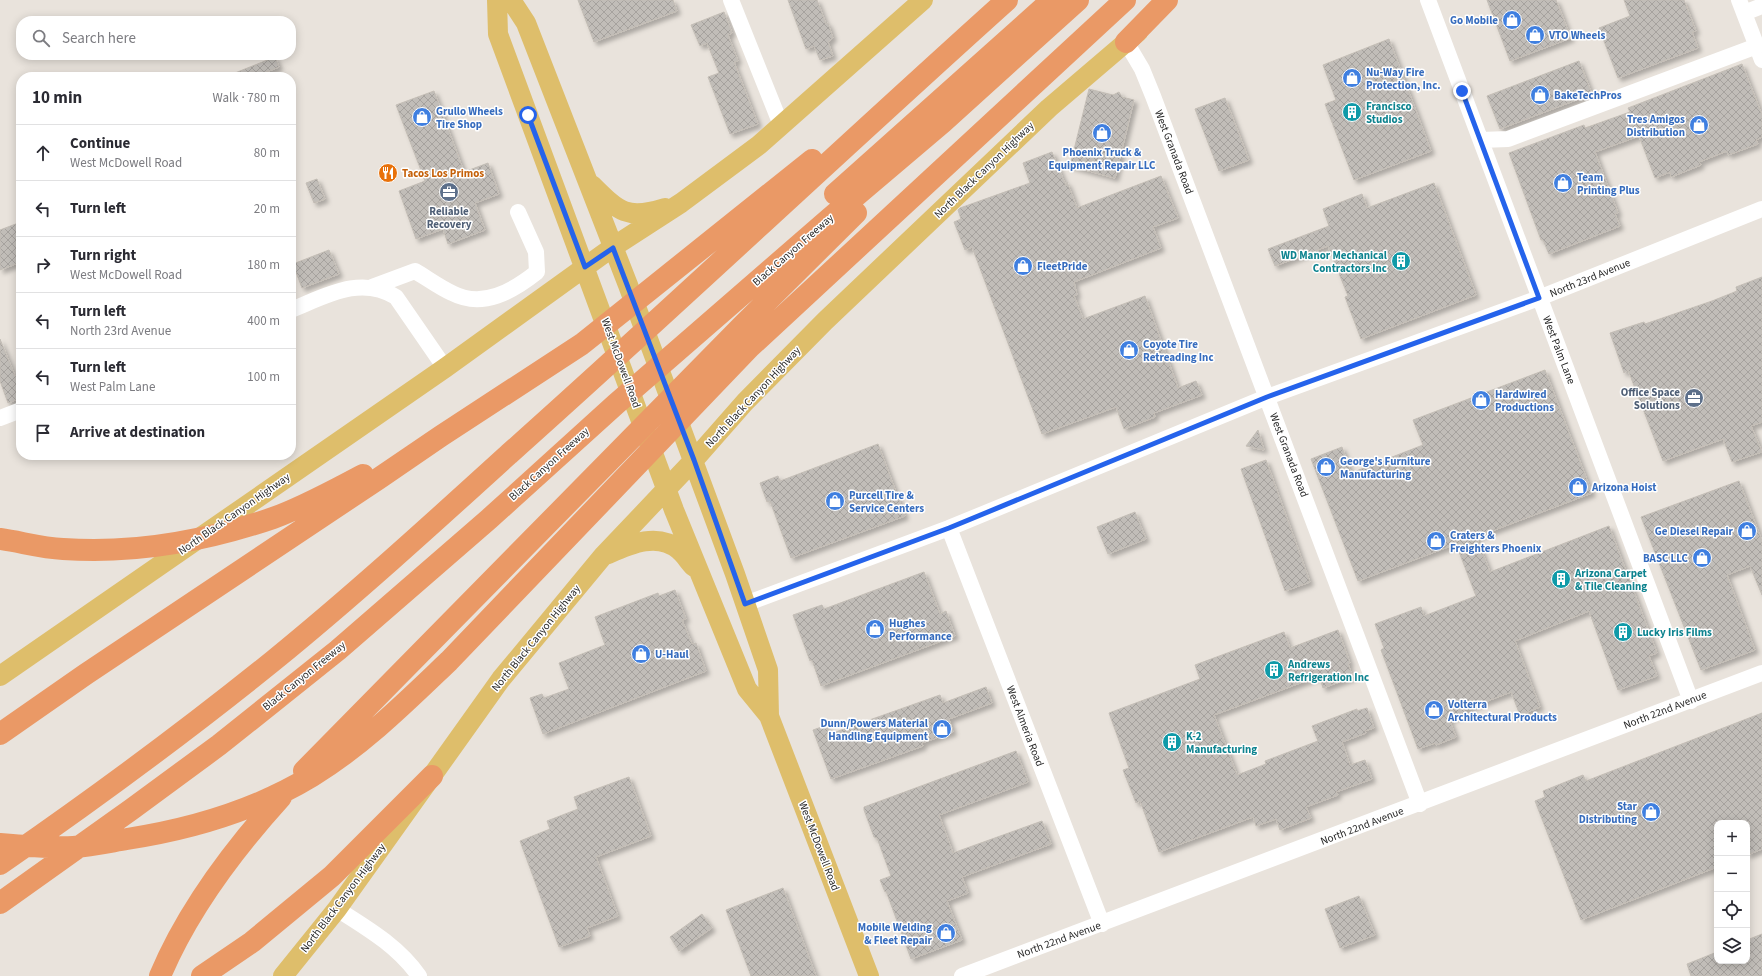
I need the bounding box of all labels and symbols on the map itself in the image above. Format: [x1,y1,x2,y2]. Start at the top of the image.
shop icon: Go Mobile [1501,9,1523,31]
place label: Go Mobile [1450,13,1498,28]
shop icon: VTO Wheels [1524,24,1546,46]
place label: VTO Wheels [1548,28,1605,43]
place label: Nu-Way Fire Protection, Inc. [1366,65,1441,93]
shop icon: Nu-Way Fire Protection, Inc. [1341,67,1363,89]
route end [1453,82,1471,100]
shop icon: BakeTechPros [1529,84,1551,106]
place label: BakeTechPros [1554,88,1622,103]
place label: Francisco Studios [1366,99,1412,127]
building icon: Francisco Studios [1341,101,1363,123]
place label: Grullo Wheels Tire Shop [436,104,503,132]
shop icon: Grullo Wheels Tire Shop [411,106,433,128]
route start [519,106,537,124]
street label: West Granada Road [1151,108,1197,196]
place label: Tres Amigos Distribution [1627,112,1685,140]
shop icon: Tres Amigos Distribution [1688,114,1710,136]
street label: North Black Canyon Highway [931,118,1037,222]
shop icon: Phoenix Truck & Equipment Repair LLC [1091,122,1113,144]
place label: Phoenix Truck & Equipment Repair LLC [1049,145,1156,173]
restaurant icon: Tacos Los Primos [377,162,399,184]
place label: Tacos Los Primos [402,166,484,181]
place label: Team Printing Plus [1577,170,1640,198]
shop icon: Team Printing Plus [1552,172,1574,194]
office icon: Reliable Recovery [438,181,460,203]
place label: Reliable Recovery [427,204,472,232]
street label: Black Canyon Freeway [749,211,837,289]
place label: WD Manor Mechanical Contractors Inc [1281,248,1388,276]
building icon: WD Manor Mechanical Contractors Inc [1390,250,1412,272]
shop icon: FleetPride [1012,255,1034,277]
street label: North 23rd Avenue [1547,255,1633,301]
place label: FleetPride [1037,259,1088,274]
street label: West Palm Lane [1539,314,1579,387]
street label: West McDowell Road [598,316,644,410]
place label: Coyote Tire Retreading Inc [1143,337,1214,365]
shop icon: Coyote Tire Retreading Inc [1118,339,1140,361]
street label: North Black Canyon Highway [702,343,804,451]
place label: Office Space Solutions [1621,385,1680,413]
place label: Hardwired Productions [1495,387,1554,415]
office icon: Office Space Solutions [1683,387,1705,409]
shop icon: Hardwired Productions [1470,389,1492,411]
street label: West Granada Road [1266,411,1312,499]
street label: Black Canyon Freeway [506,424,592,504]
place label: George's Furniture Manufacturing [1340,454,1431,482]
shop icon: George's Furniture Manufacturing [1315,456,1337,478]
street label: North Black Canyon Highway [175,470,293,558]
shop icon: Arizona Hoist [1567,476,1589,498]
place label: Arizona Hoist [1591,480,1657,495]
place label: Purcell Tire & Service Centers [849,488,924,516]
shop icon: Purcell Tire & Service Centers [824,490,846,512]
shop icon: Ge Diesel Repair [1736,520,1758,542]
place label: Ge Diesel Repair [1655,524,1734,539]
place label: Craters & Freighters Phoenix [1450,528,1542,556]
shop icon: Craters & Freighters Phoenix [1425,530,1447,552]
shop icon: BASC LLC [1691,547,1713,569]
place label: BASC LLC [1643,551,1689,566]
place label: Arizona Carpet & Tile Cleaning [1574,566,1648,594]
building icon: Arizona Carpet & Tile Cleaning [1550,568,1572,590]
street label: North Black Canyon Highway [488,581,584,695]
place label: Hughes Performance [889,616,952,644]
shop icon: Hughes Performance [864,618,886,640]
building icon: Lucky Iris Films [1612,621,1634,643]
place label: Lucky Iris Films [1637,625,1712,640]
street label: Black Canyon Freeway [259,638,349,714]
shop icon: U-Haul [630,643,652,665]
place label: U-Haul [655,647,689,662]
place label: Andrews Refrigeration Inc [1287,657,1369,685]
building icon: Andrews Refrigeration Inc [1263,659,1285,681]
street label: West Almeria Road [1003,683,1047,769]
street label: North 22nd Avenue [1621,687,1709,733]
place label: Volterra Architectural Products [1447,697,1557,725]
shop icon: Volterra Architectural Products [1423,699,1445,721]
place label: Dunn/Powers Material Handling Equipment [821,716,929,744]
shop icon: Dunn/Powers Material Handling Equipment [931,718,953,740]
place label: K-2 Manufacturing [1186,729,1257,757]
building icon: K-2 Manufacturing [1161,731,1183,753]
street label: West McDowell Road [795,799,843,893]
place label: Star Distributing [1579,799,1638,827]
shop icon: Star Distributing [1640,801,1662,823]
street label: North 22nd Avenue [1318,803,1406,849]
street label: North Black Canyon Highway [297,840,389,956]
street label: North 22nd Avenue [1015,918,1103,962]
place label: Mobile Welding & Fleet Repair [858,920,933,948]
shop icon: Mobile Welding & Fleet Repair [935,922,957,944]

